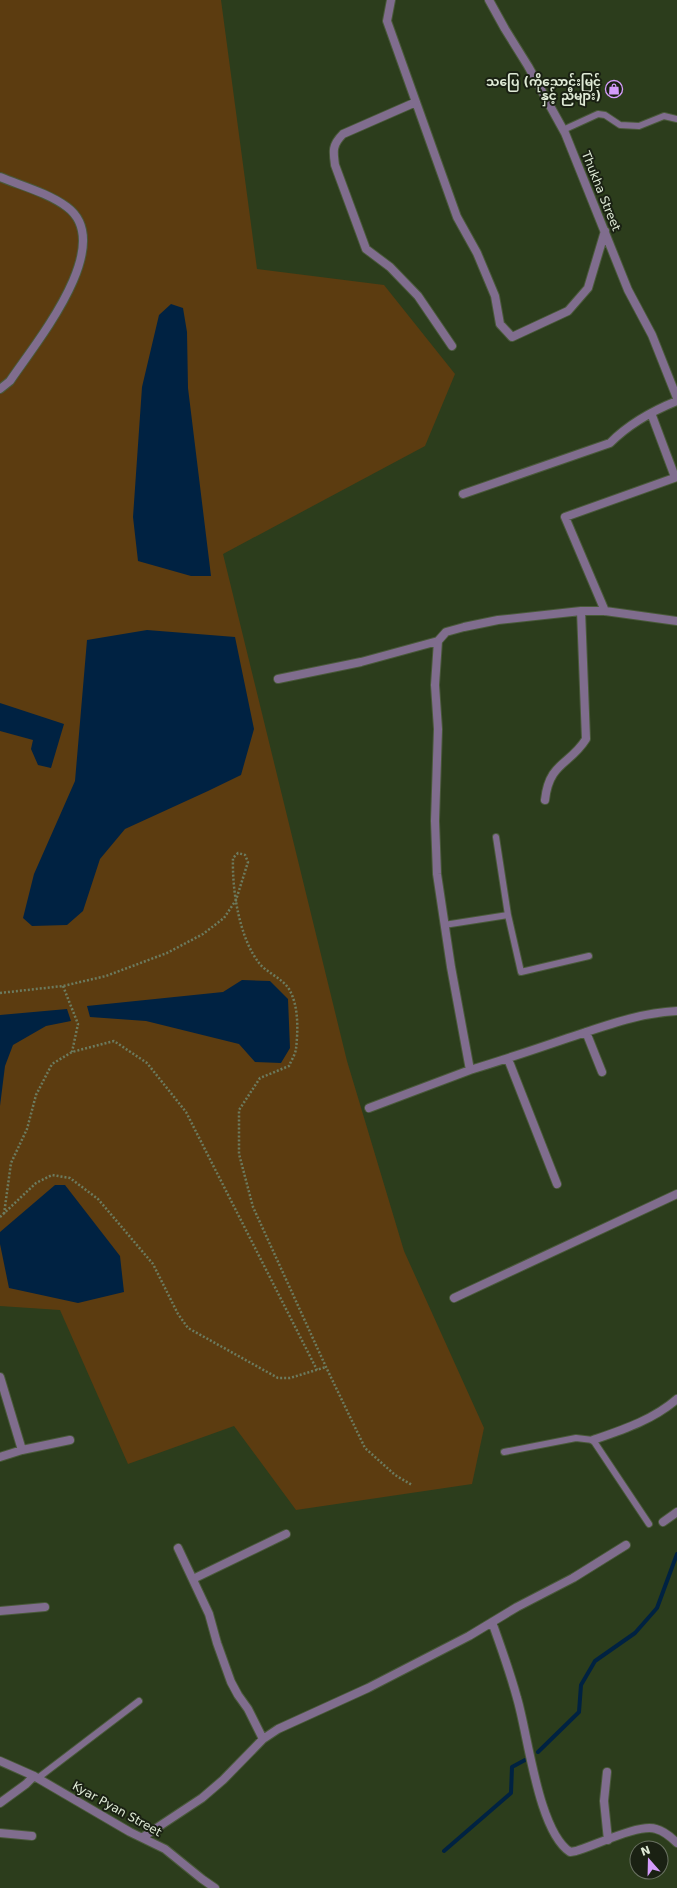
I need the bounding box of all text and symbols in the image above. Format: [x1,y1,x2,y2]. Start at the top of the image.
place label: သပြေ (ကိုသောင်းမြင့် နှင့် ညီများ) [486,72,601,107]
shop icon: သပြေ (ကိုသောင်းမြင့် နှင့် ညီများ) [604,79,624,99]
street label: Thukha Street [578,148,623,233]
street label: Kyar Pyan Street [70,1779,164,1839]
north arrow [629,1840,669,1880]
text: N [639,1843,652,1859]

